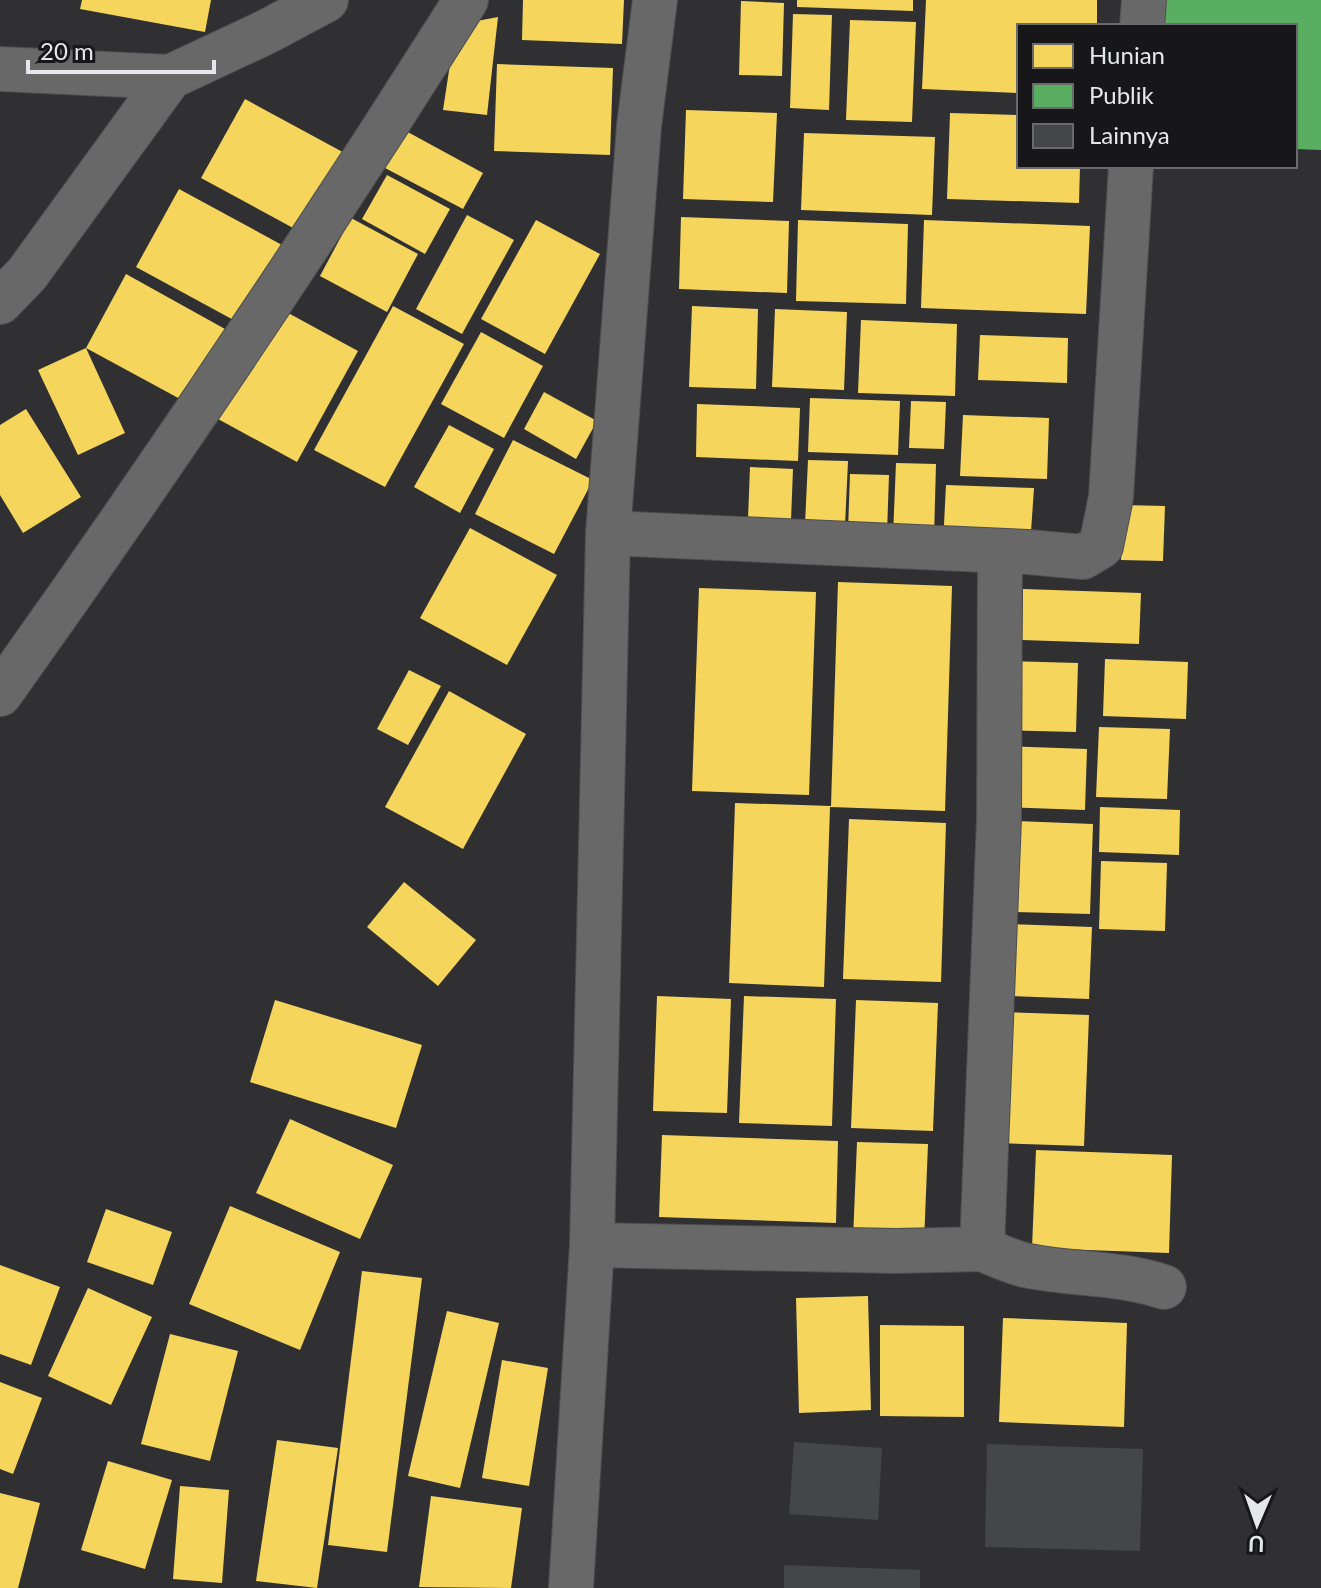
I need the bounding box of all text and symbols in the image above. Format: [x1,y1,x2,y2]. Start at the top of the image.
scale bar [28,24,214,74]
legend [1017,24,1297,168]
text: 20 m [40,36,94,65]
text: Hunian [1089,40,1165,69]
text: Publik [1089,80,1155,109]
text: Lainnya [1089,120,1170,149]
north arrow [1217,1484,1297,1564]
text: U [1248,1531,1265,1558]

